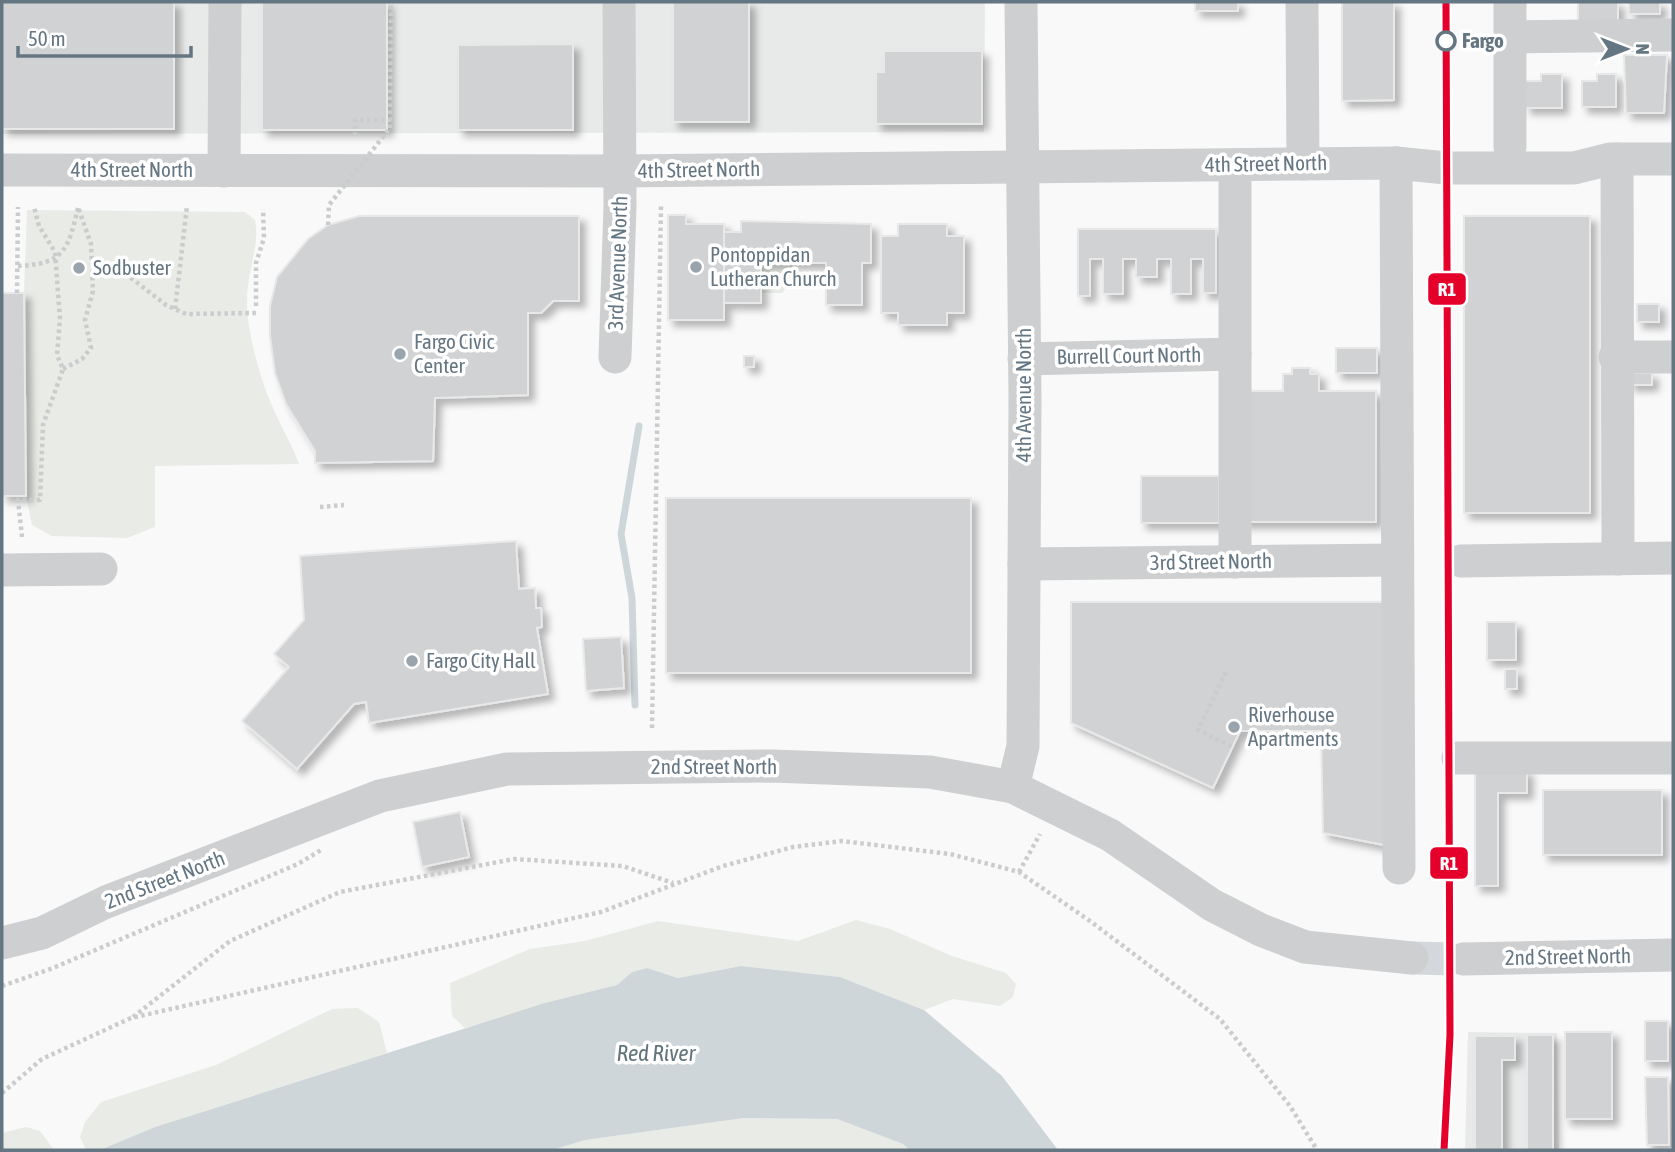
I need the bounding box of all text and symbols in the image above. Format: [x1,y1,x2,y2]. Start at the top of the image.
scale bar [18,14,191,58]
north arrow [1591,14,1661,84]
text: 50 m [28,26,66,50]
place label: Fargo [1462,28,1504,52]
marker: Fargo [1436,31,1456,51]
text: N [1632,43,1654,55]
street label: 4th Street North [1205,150,1327,176]
street label: 4th Street North [638,156,760,182]
street label: 4th Street North [71,157,193,181]
street label: 3rd Avenue North [603,195,631,331]
place label: Pontoppidan Lutheran Church [710,242,837,290]
place label: Sodbuster [93,255,172,279]
marker: Pontoppidan Lutheran Church [688,259,704,275]
marker: Sodbuster [71,260,87,276]
line badge: R1 [1427,272,1467,306]
text: R1 [1438,278,1456,300]
street label: 4th Avenue North [1011,328,1035,462]
place label: Fargo Civic Center [414,329,494,377]
street label: Burrell Court North [1056,342,1202,368]
marker: Fargo Civic Center [392,346,408,362]
street label: 3rd Street North [1150,548,1272,574]
place label: Fargo City Hall [426,648,536,672]
marker: Fargo City Hall [404,653,420,669]
place label: Riverhouse Apartments [1248,702,1338,750]
marker: Riverhouse Apartments [1226,719,1242,735]
street label: 2nd Street North [651,754,777,778]
street label: 2nd Street North [101,845,228,913]
line badge: R1 [1429,846,1469,880]
text: R1 [1440,852,1458,874]
street label: 2nd Street North [1505,943,1631,969]
water label: Red River [617,1040,697,1066]

